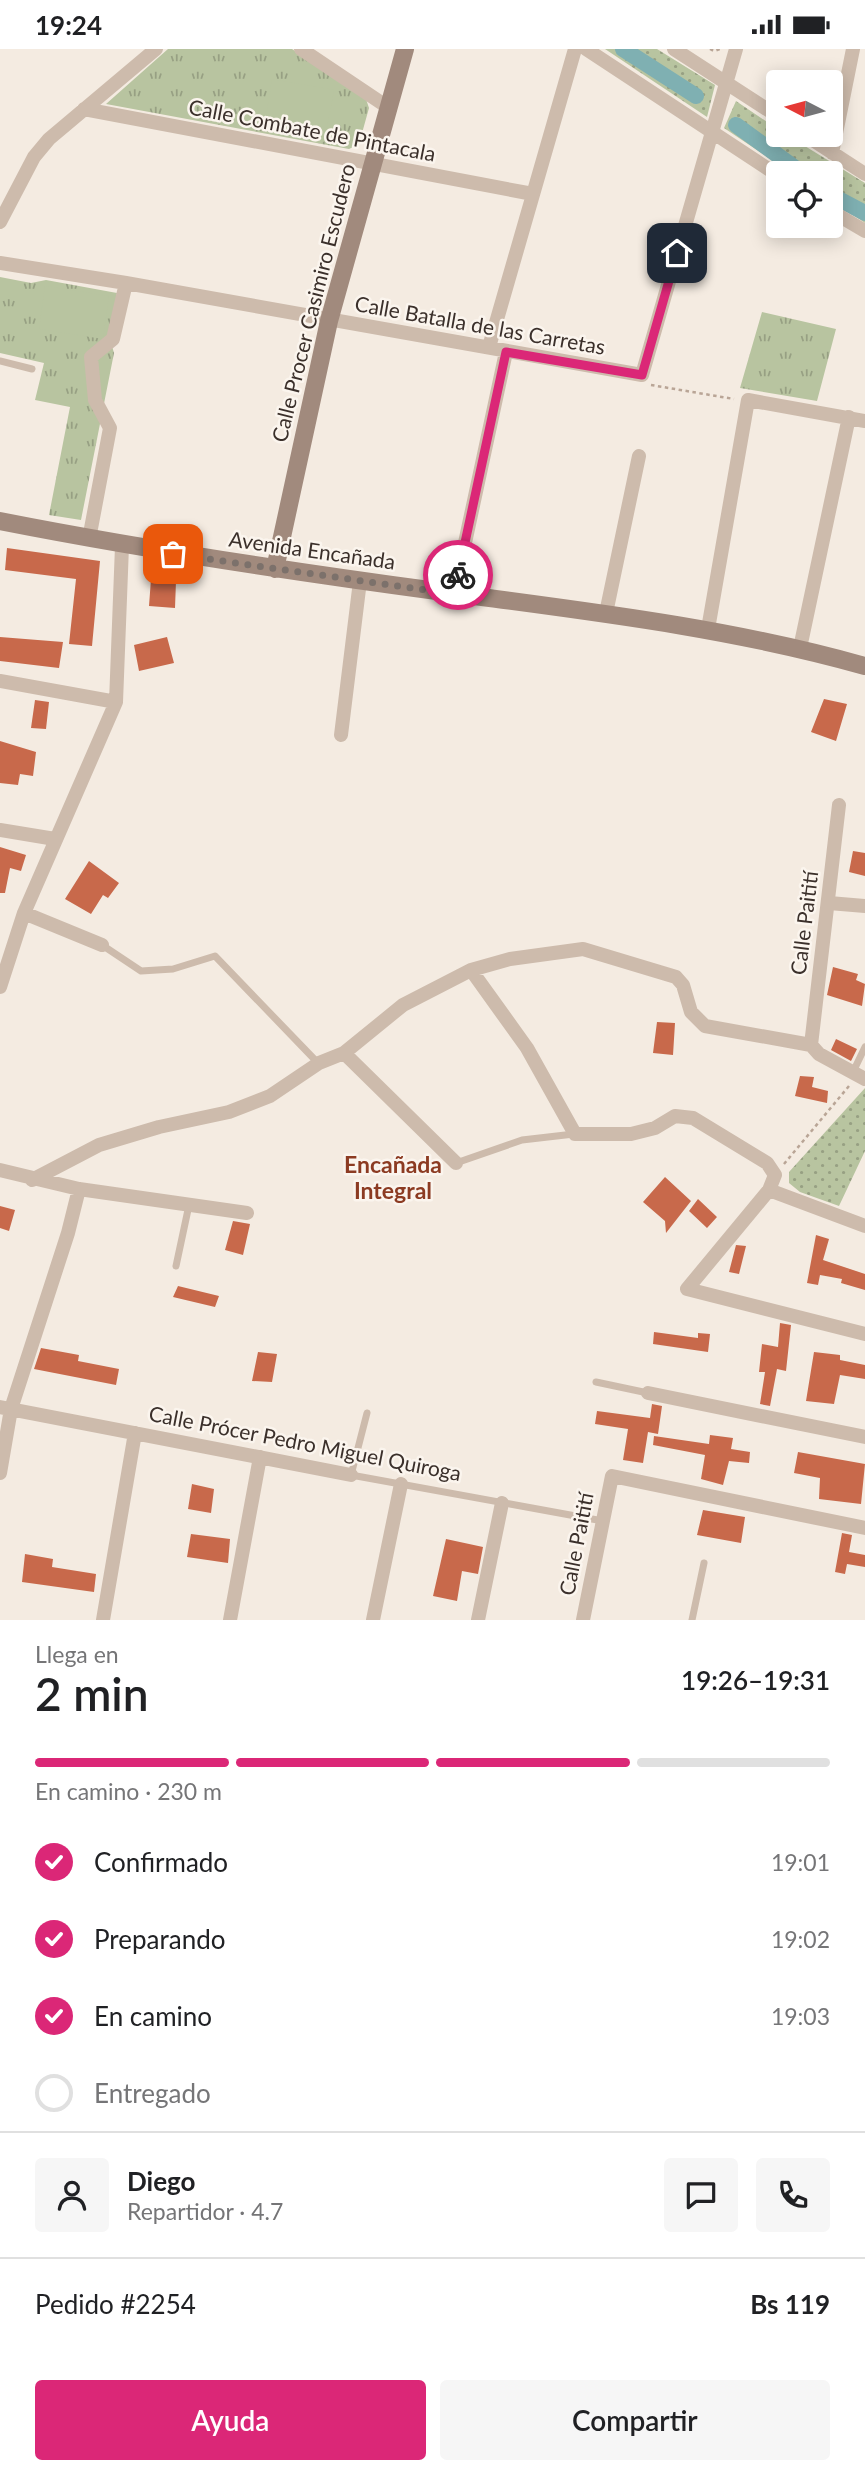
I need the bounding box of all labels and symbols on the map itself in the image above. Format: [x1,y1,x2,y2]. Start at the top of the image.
north arrow [766,70,844,147]
street label: Calle Combate de Pintacala [187,93,438,166]
street label: Calle Procer Casimiro Escudero [266,161,359,444]
pin [647,223,707,283]
street label: Calle Batalla de las Carretas [353,290,607,359]
pin [143,524,203,584]
street label: Avenida Encañada [227,525,397,574]
courier [423,540,493,610]
street label: Calle Paitití [785,868,822,976]
district label: Encañada Integral [344,1150,442,1204]
street label: Calle Prócer Pedro Miguel Quiroga [147,1400,464,1485]
street label: Calle Paitití [553,1489,598,1597]

